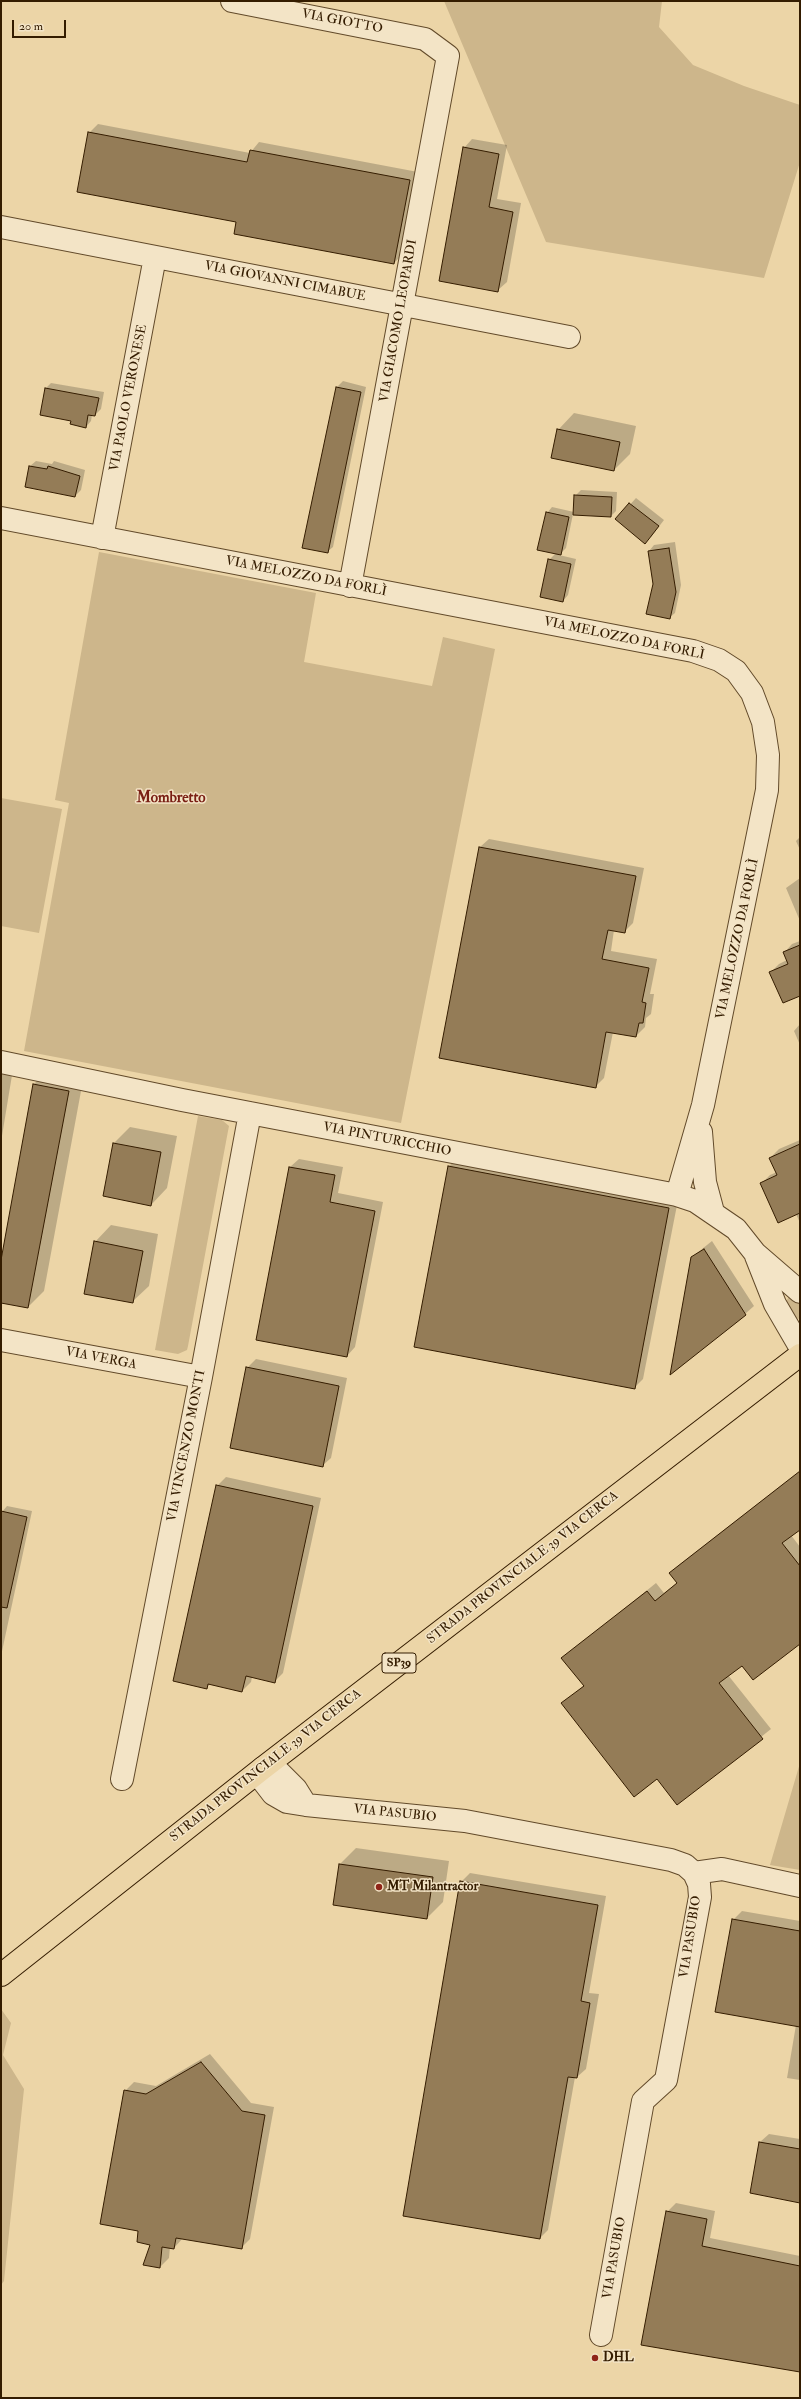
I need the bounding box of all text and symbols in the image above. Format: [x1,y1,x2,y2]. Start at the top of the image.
street label: VIA GIOTTO [300,7,384,37]
scale bar [14,12,68,38]
text: 20 m [19,19,43,34]
street label: VIA GIACOMO LEOPARDI [377,238,421,404]
street label: VIA GIOVANNI CIMABUE [203,259,367,305]
street label: VIA PAOLO VERONESE [107,323,151,473]
street label: VIA MELOZZO DA FORLÌ [224,554,388,600]
street label: VIA MELOZZO DA FORLÌ [542,614,706,664]
district label: Mombretto [136,790,206,808]
street label: VIA MELOZZO DA FORLÌ [713,857,763,1021]
street label: VIA PINTURICCHIO [322,1120,452,1160]
street label: VIA VERGA [64,1344,138,1374]
street label: VIA VINCENZO MONTI [165,1369,209,1523]
street label: STRADA PROVINCIALE 39 VIA CERCA [424,1488,622,1648]
road number: SP39 [382,1653,416,1673]
street label: STRADA PROVINCIALE 39 VIA CERCA [167,1686,365,1846]
street label: VIA PASUBIO [353,1802,437,1826]
place label: MT Milantractor [387,1879,478,1895]
marker: MT Milantractor [374,1882,384,1892]
street label: VIA PASUBIO [677,1895,705,1979]
street label: VIA PASUBIO [600,2216,630,2300]
place label: DHL [603,2350,634,2366]
marker: DHL [590,2353,600,2363]

